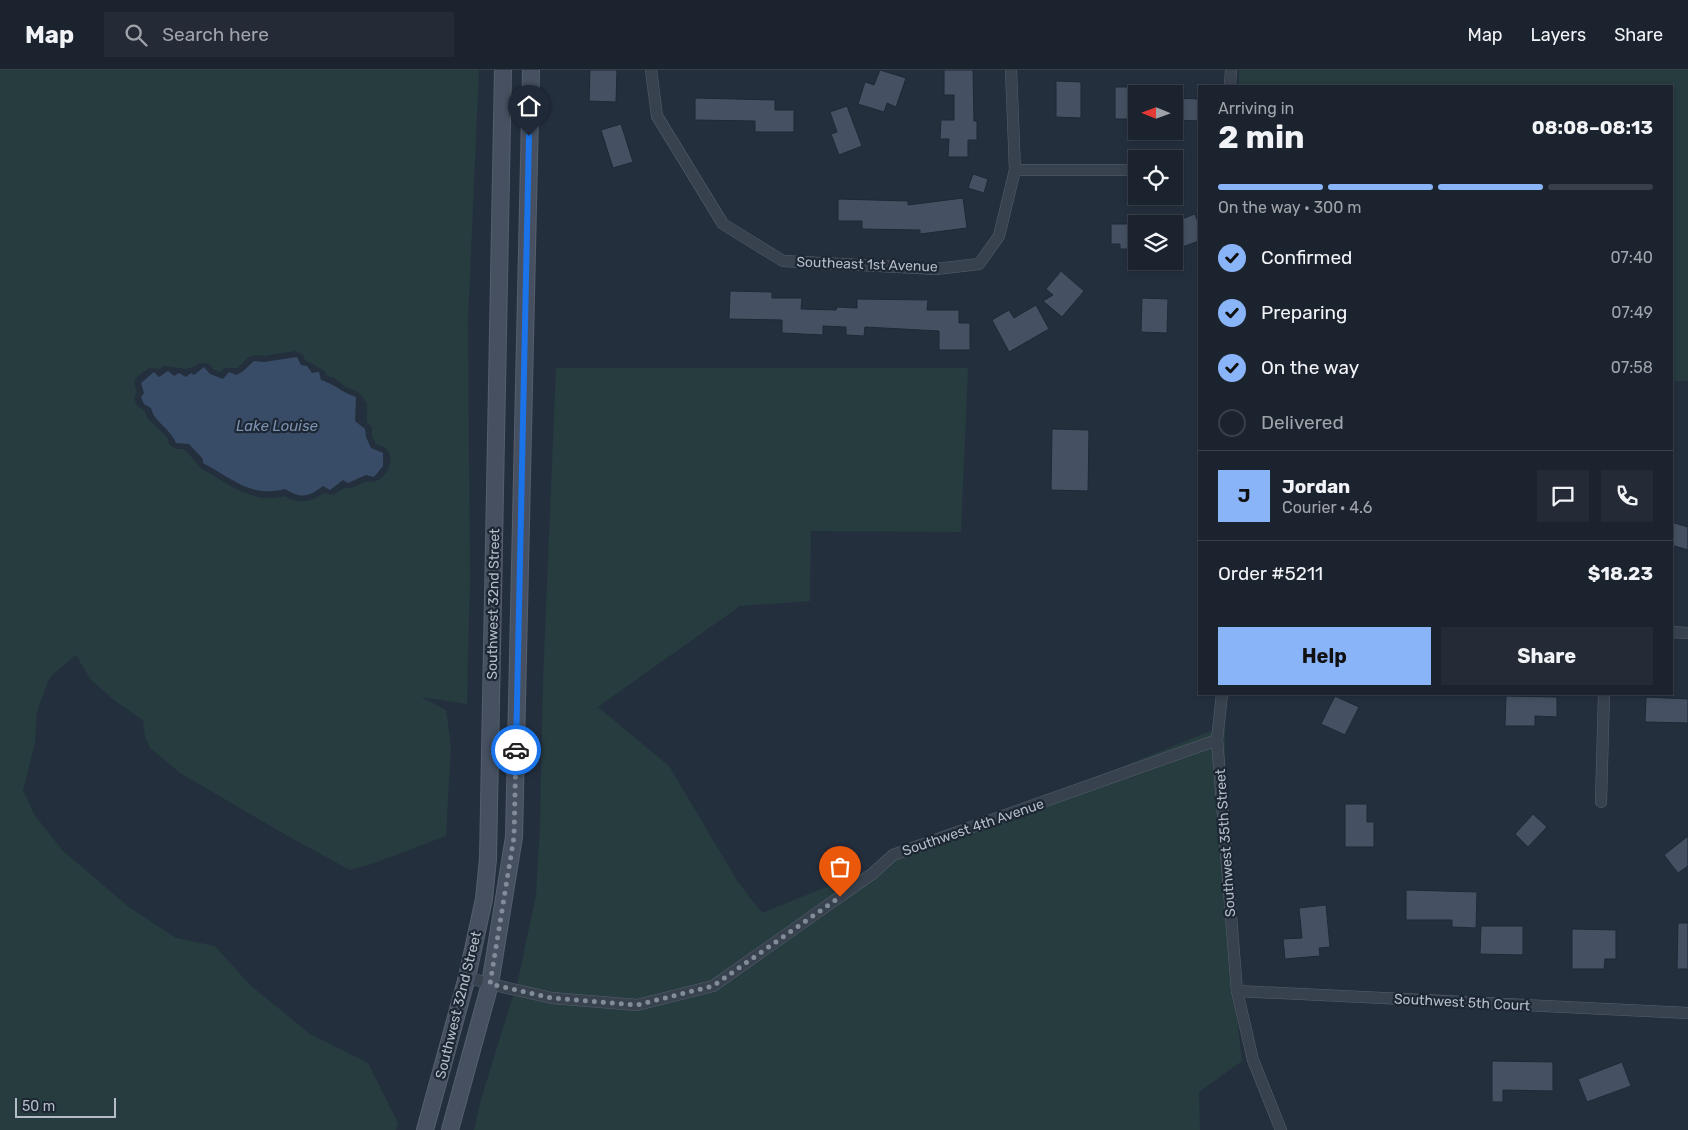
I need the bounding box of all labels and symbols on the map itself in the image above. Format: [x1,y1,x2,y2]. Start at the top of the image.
pin [508,85,550,136]
north arrow [1128,85,1182,140]
street label: Southeast 1st Avenue [796,254,938,275]
water label: Lake Louise [236,417,319,435]
street label: Southwest 32nd Street [484,528,503,680]
courier [491,725,541,775]
street label: Southwest 35th Street [1212,768,1239,918]
street label: Southwest 4th Avenue [900,795,1046,860]
pin [819,846,861,897]
street label: Southwest 32nd Street [432,929,485,1081]
street label: Southwest 5th Court [1393,990,1531,1015]
scale bar [15,1095,116,1118]

